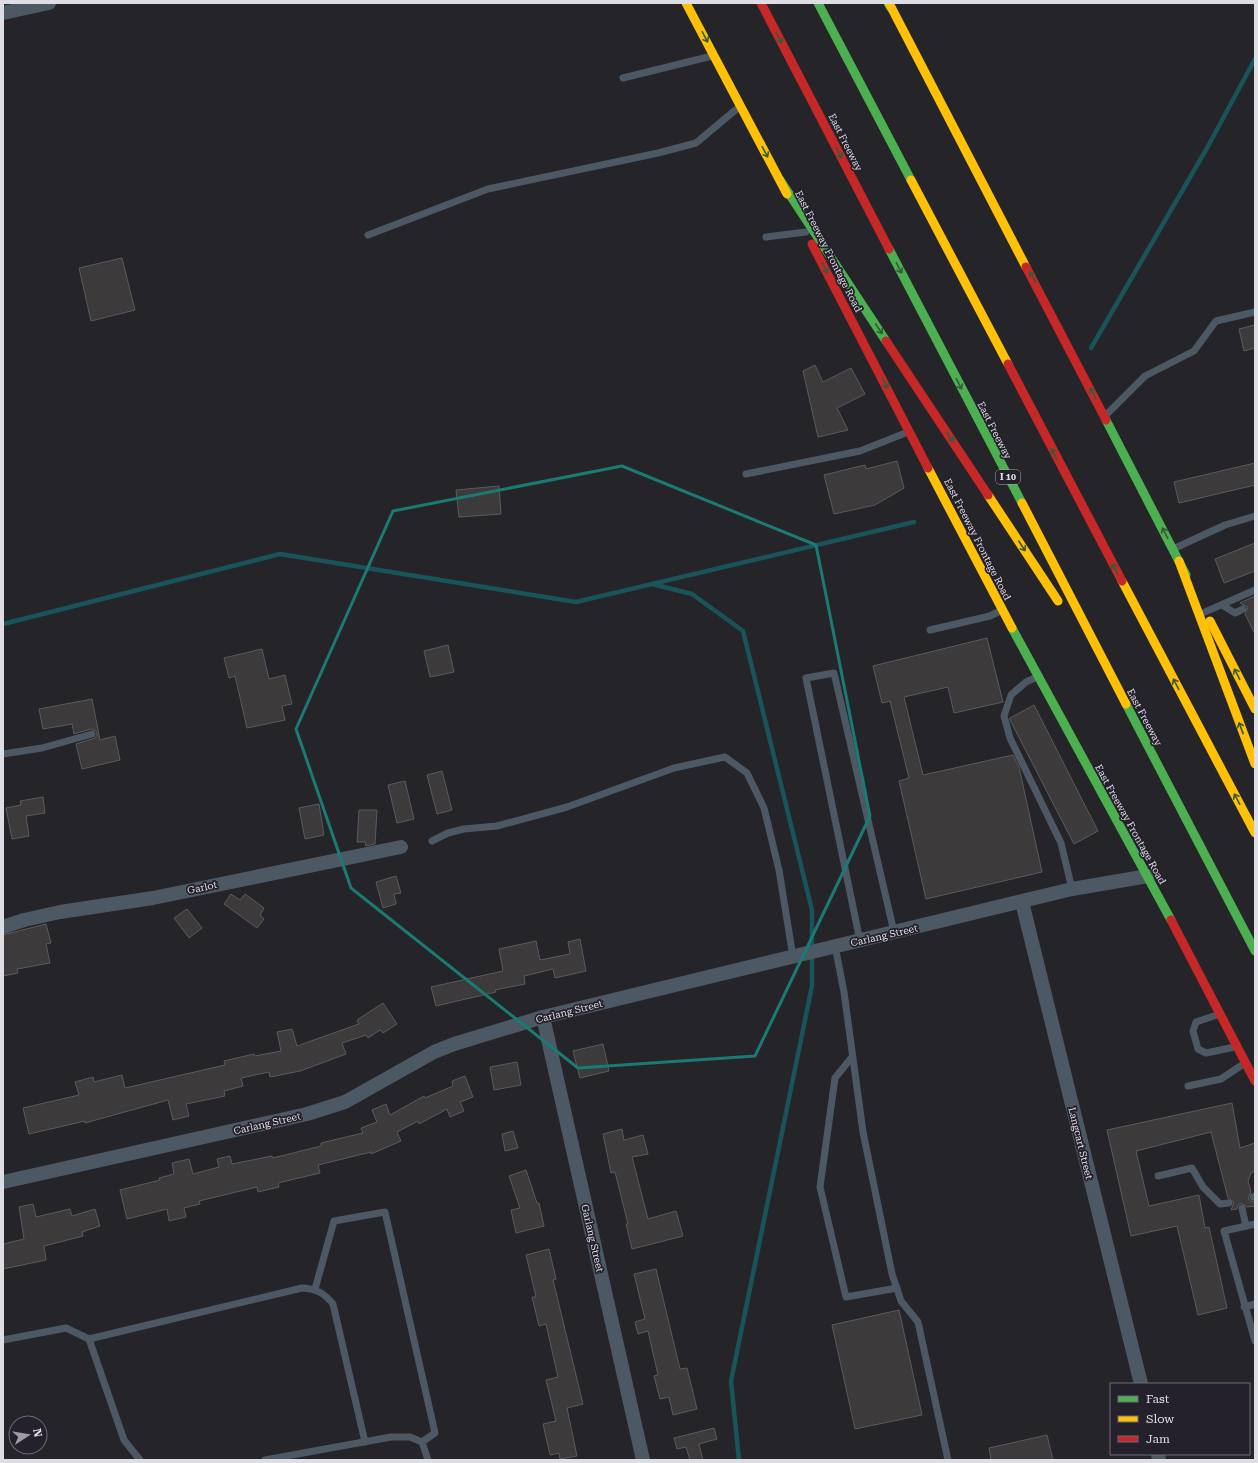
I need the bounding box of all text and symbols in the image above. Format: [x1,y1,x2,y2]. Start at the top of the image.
one-way arrow [701,31,709,43]
one-way arrow [776,31,783,43]
street label: East Freeway [826,112,865,173]
one-way arrow [762,146,770,158]
one-way arrow [836,147,843,159]
street label: East Freeway Frontage Road [793,189,864,314]
one-way arrow [822,262,829,274]
one-way arrow [896,262,903,274]
one-way arrow [1029,272,1036,284]
one-way arrow [875,323,883,334]
one-way arrow [882,377,889,389]
one-way arrow [956,377,963,389]
one-way arrow [1089,387,1096,399]
street label: East Freeway [975,400,1014,461]
one-way arrow [947,431,955,443]
one-way arrow [1050,449,1058,461]
road number: I 10 [996,470,1020,484]
street label: East Freeway Frontage Road [942,477,1013,602]
one-way arrow [1161,528,1168,540]
one-way arrow [1018,540,1026,551]
one-way arrow [1111,563,1118,575]
one-way arrow [1233,668,1240,680]
one-way arrow [1172,678,1179,690]
street label: East Freeway [1125,687,1164,748]
one-way arrow [1236,723,1244,735]
street label: East Freeway Frontage Road [1093,762,1168,886]
one-way arrow [1232,793,1240,805]
street label: Garlot [186,879,218,896]
street label: Carlang Street [849,922,919,949]
street label: Carlang Street [535,998,604,1025]
street label: Langcart Street [1066,1106,1095,1181]
street label: Carlang Street [232,1110,302,1137]
street label: Garlang Street [579,1203,606,1273]
legend [1110,1383,1250,1455]
text: Fast [1146,1392,1170,1406]
text: Slow [1146,1412,1174,1426]
north arrow [8,1415,48,1455]
text: N [30,1428,45,1439]
text: Jam [1146,1432,1170,1446]

